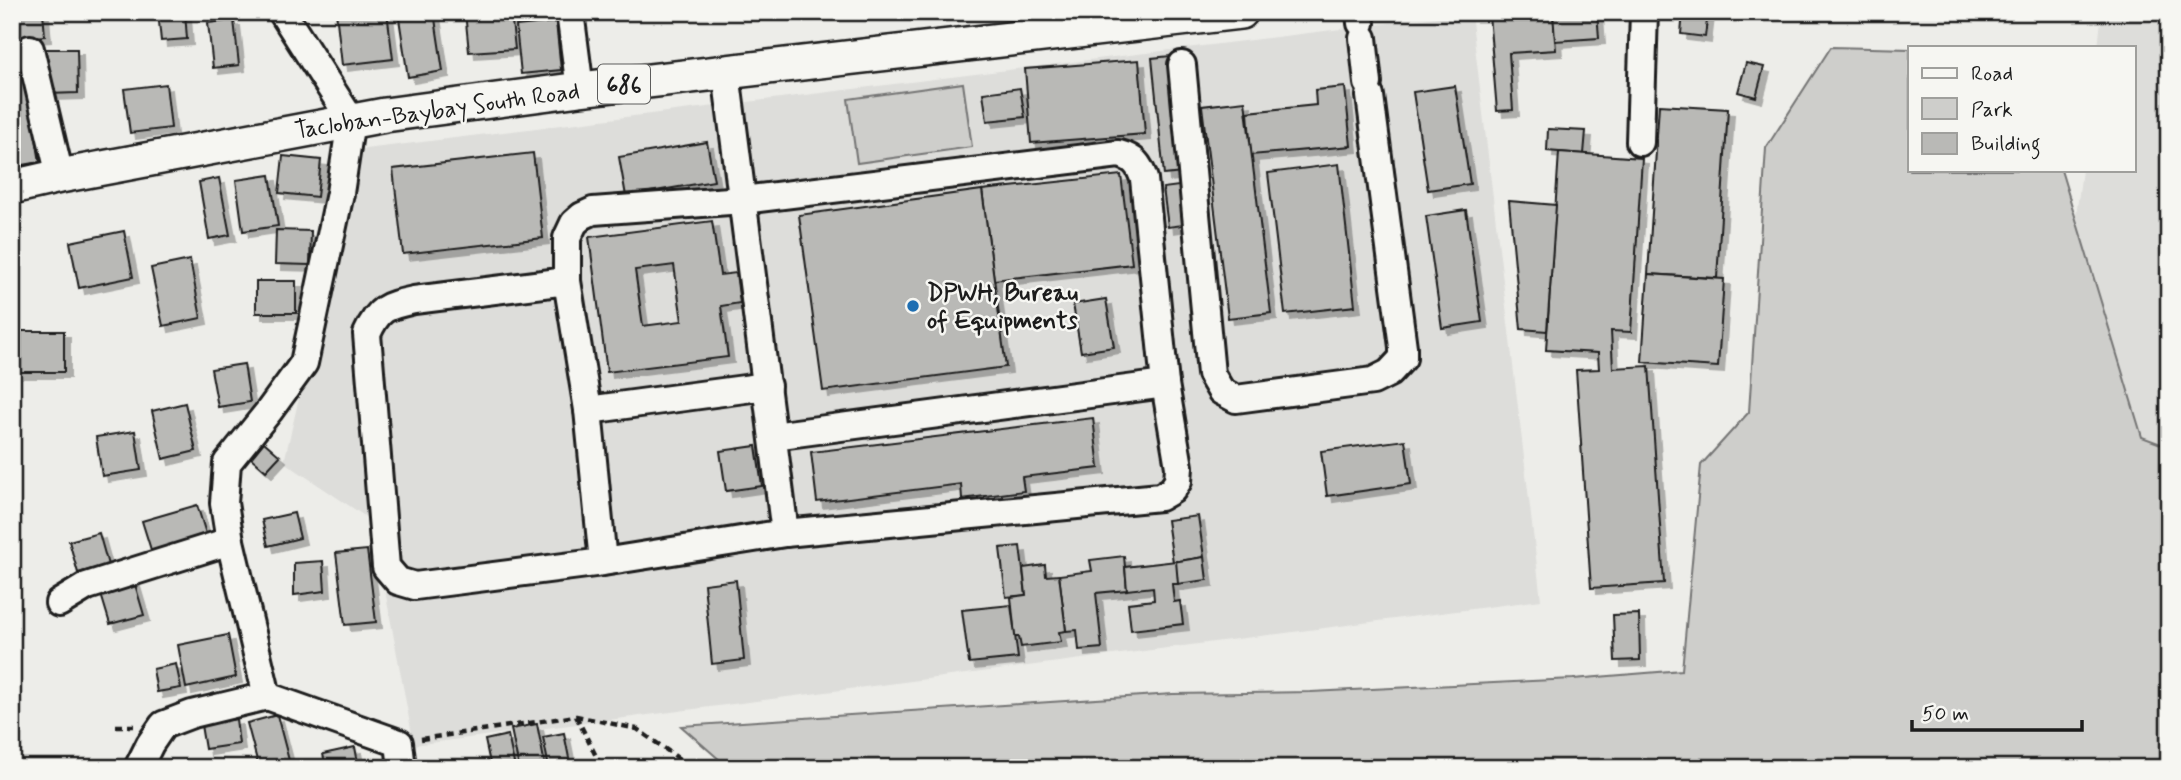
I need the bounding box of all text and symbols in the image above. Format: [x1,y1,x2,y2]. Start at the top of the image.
legend [1908,46,2136,172]
text: Road [1971,60,2013,88]
road number: 686 [598,64,650,104]
street label: Tacloban-Baybay South Road [293,76,582,147]
text: Park [1971,96,2013,124]
text: Building [1971,130,2041,160]
place label: DPWH, Bureau of Equipments [927,278,1078,337]
marker: DPWH, Bureau of Equipments [905,298,921,314]
scale bar [1912,689,2081,733]
text: 50 m [1922,700,1969,728]

